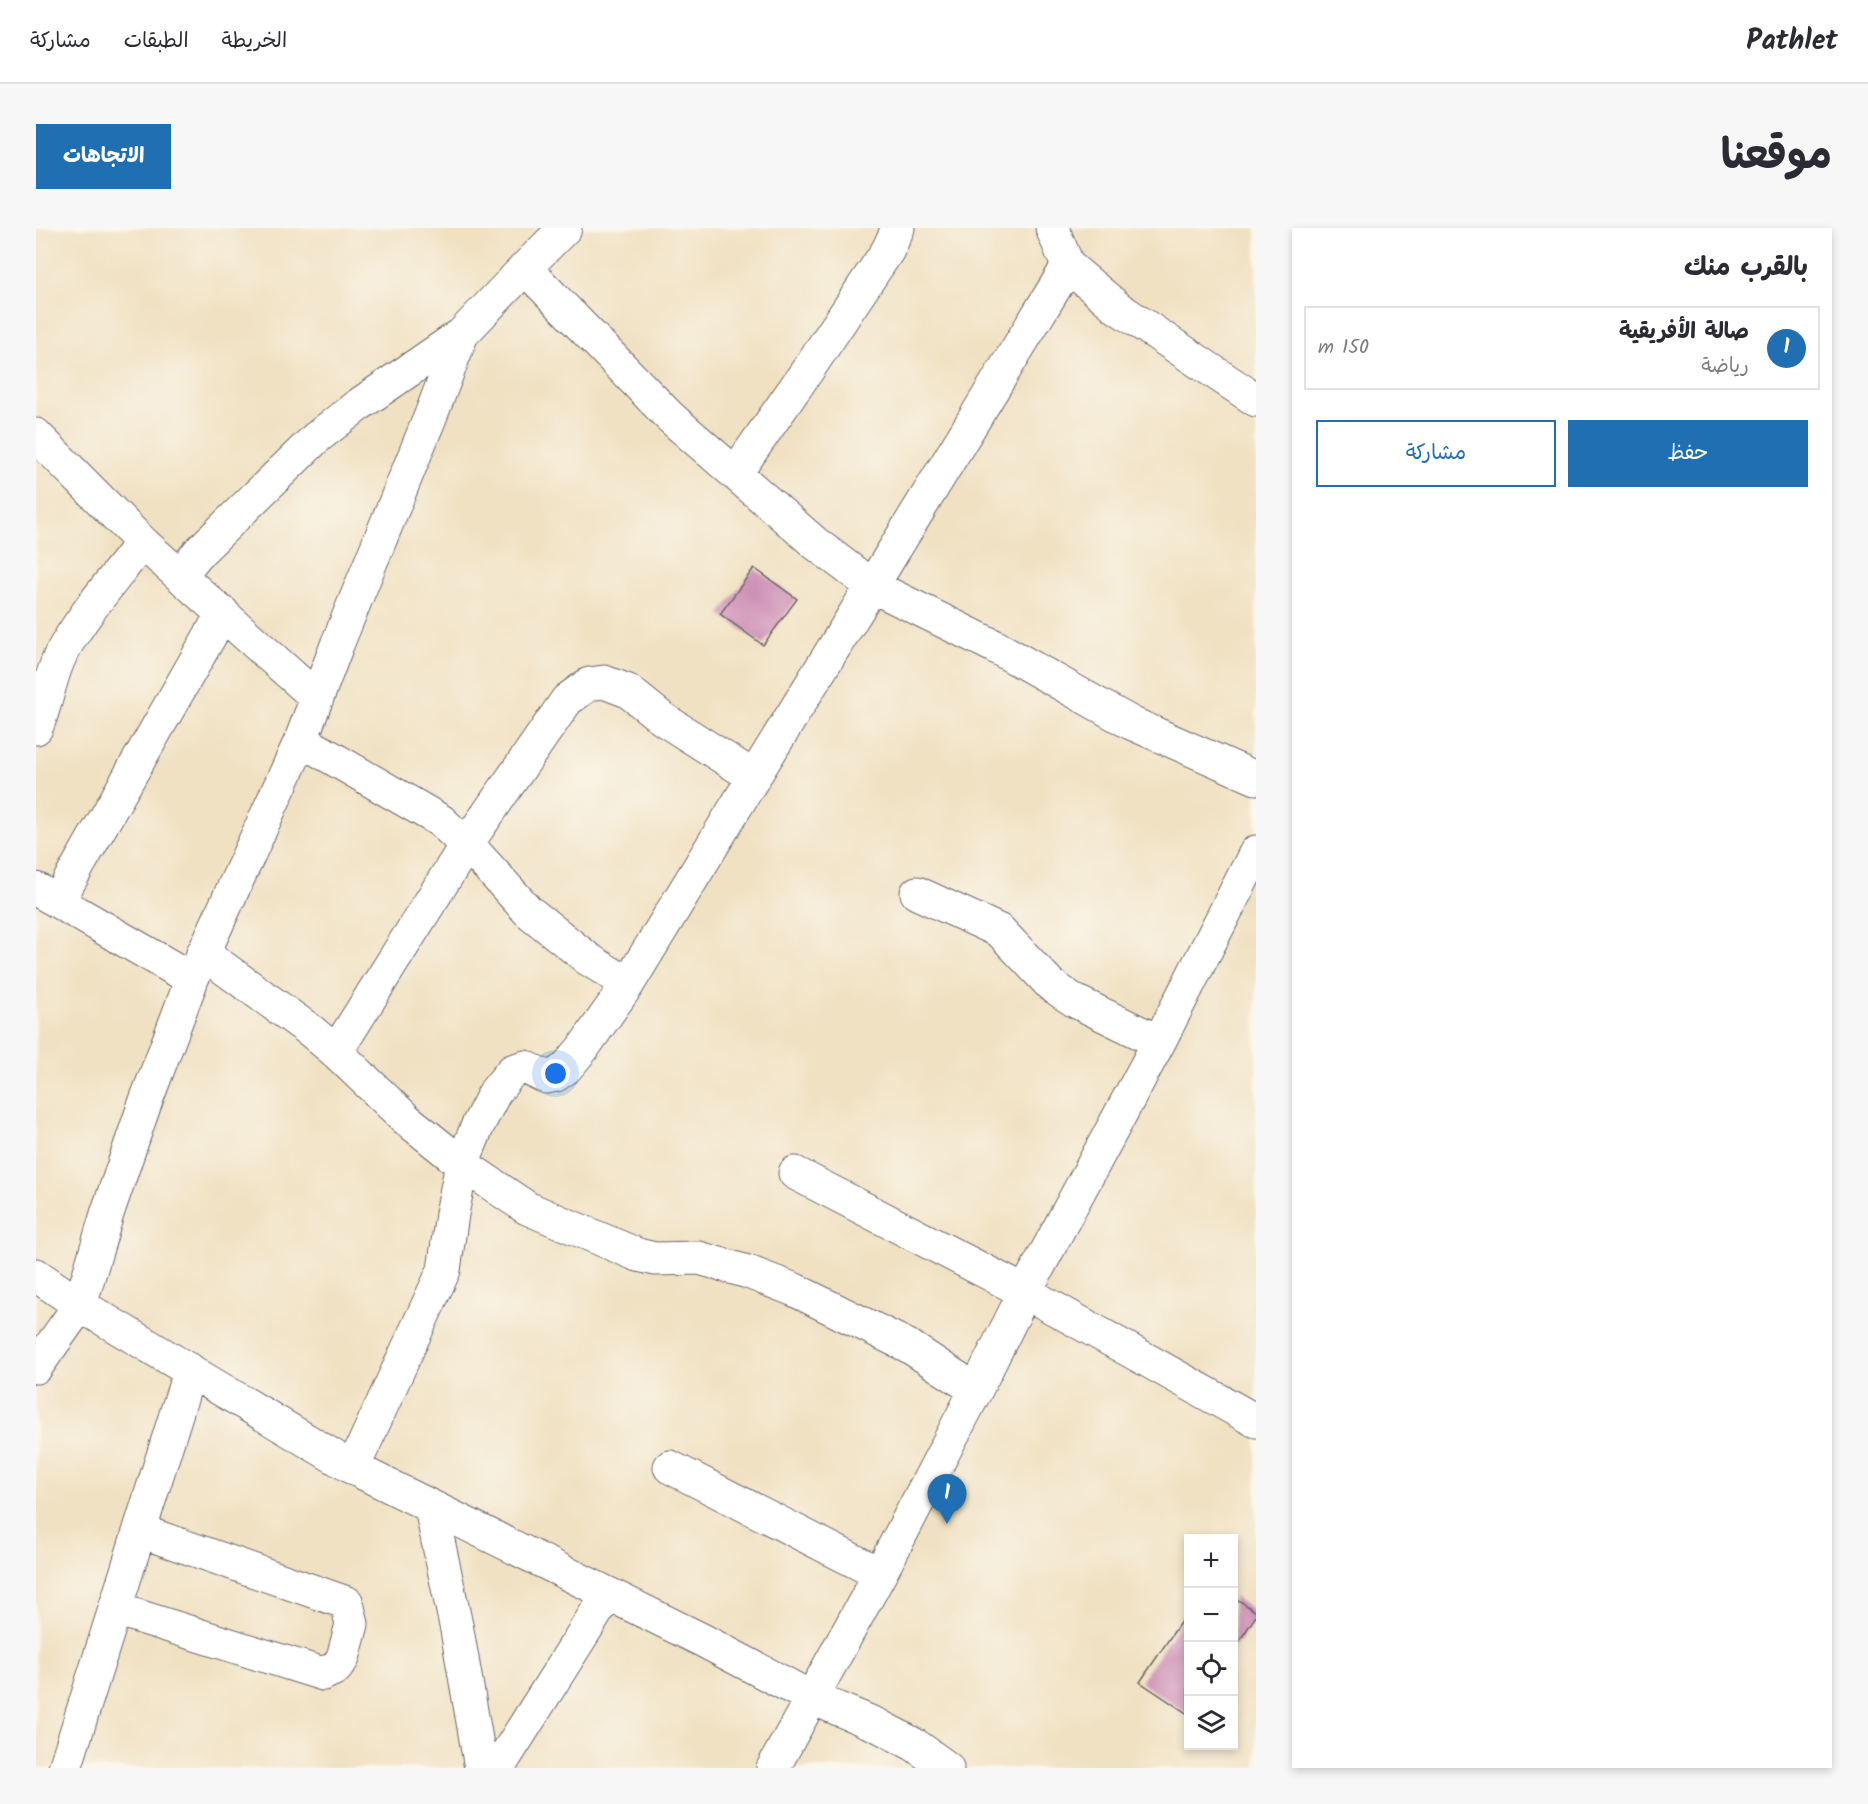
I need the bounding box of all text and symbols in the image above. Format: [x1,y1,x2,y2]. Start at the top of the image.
text: Pathlet [1746,19,1838,64]
text: مشاركة [30,25,91,58]
text: الطبقات [124,25,189,58]
text: الخريطة [222,25,287,58]
text: موقعنا [1721,123,1832,190]
button: الاتجاهات [36,124,171,189]
text: بالقرب منك [1684,247,1808,289]
text: صالة الأفريقية [1619,315,1749,350]
text: 150 m [1318,332,1369,364]
text: 1 [1783,332,1790,364]
text: رياضة [1701,351,1749,383]
button: مشاركة [1316,420,1556,487]
button: حفظ [1568,420,1808,487]
your location [541,1059,570,1088]
pin: 1 [928,1474,966,1524]
map controls [1184,1534,1238,1750]
button: + [1184,1534,1238,1588]
button: − [1184,1588,1238,1642]
button: locate [1184,1642,1238,1696]
button: layers [1184,1696,1238,1750]

